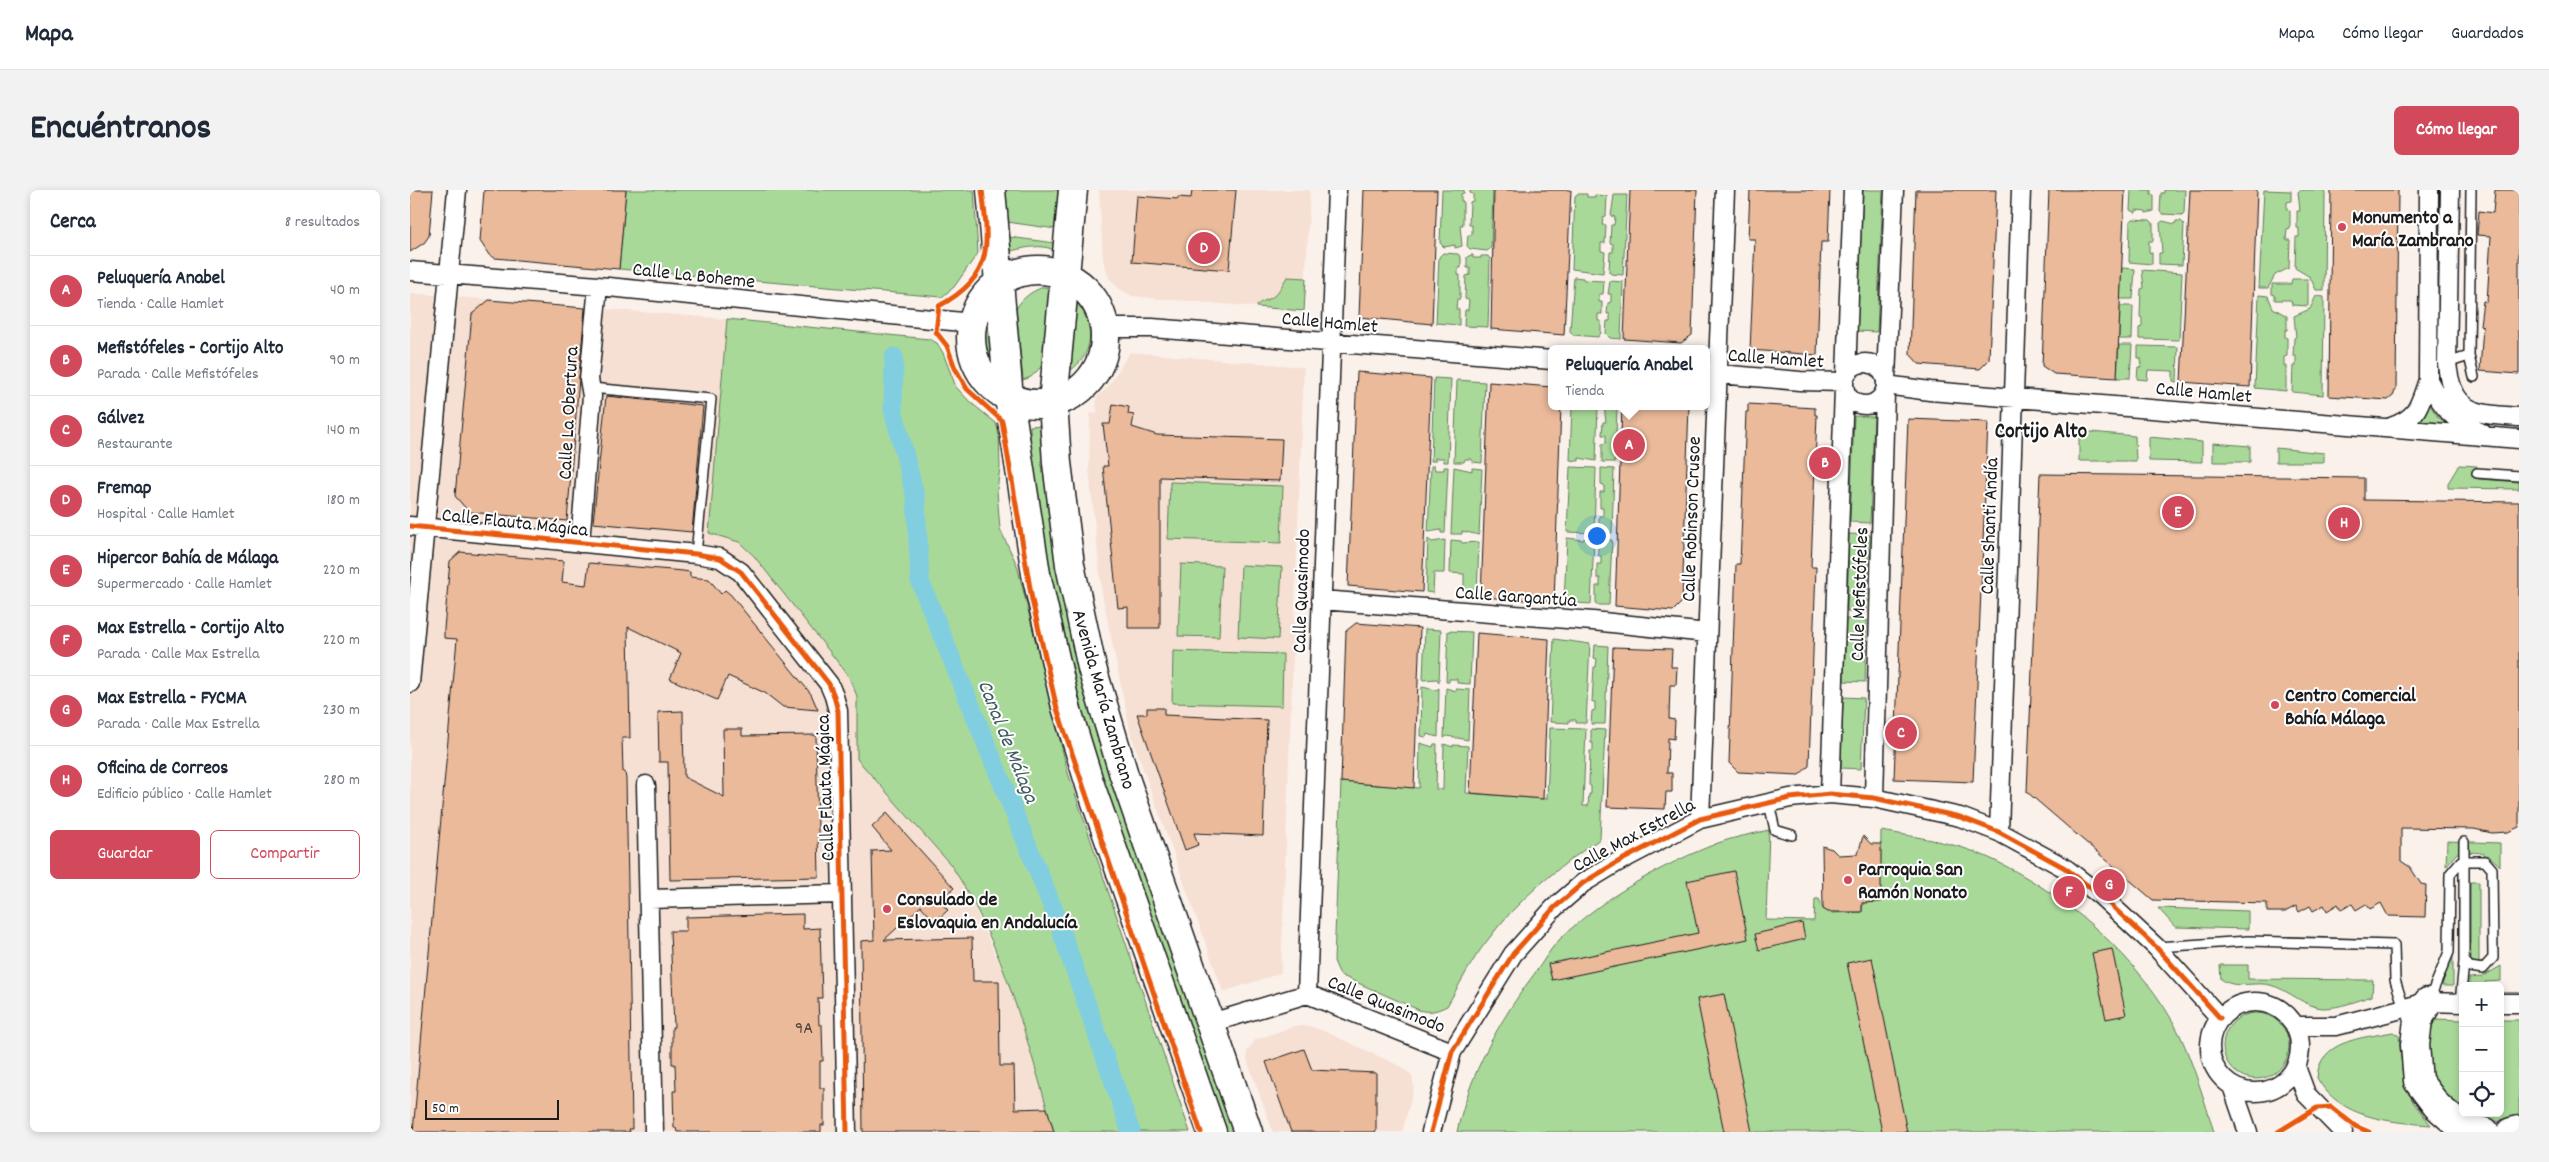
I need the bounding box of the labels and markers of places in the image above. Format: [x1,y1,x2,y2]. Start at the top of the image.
place label: Monumento a María Zambrano [2352,205,2474,256]
marker: Monumento a María Zambrano [2336,221,2348,233]
pin: D [1188,229,1220,267]
pin: A [1613,426,1645,464]
pin: B [1809,444,1841,482]
pin: E [2162,493,2194,531]
pin: H [2328,504,2360,542]
place label: Centro Comercial Bahía Málaga [2285,683,2416,734]
marker: Centro Comercial Bahía Málaga [2269,699,2281,711]
pin: C [1885,714,1917,752]
place label: Parroquia San Ramón Nonato [1858,857,1967,908]
pin: G [2093,866,2125,904]
pin: F [2053,873,2085,911]
marker: Parroquia San Ramón Nonato [1842,874,1854,886]
place label: Consulado de Eslovaquia en Andalucía [897,887,1078,938]
marker: Consulado de Eslovaquia en Andalucía [881,903,893,915]

